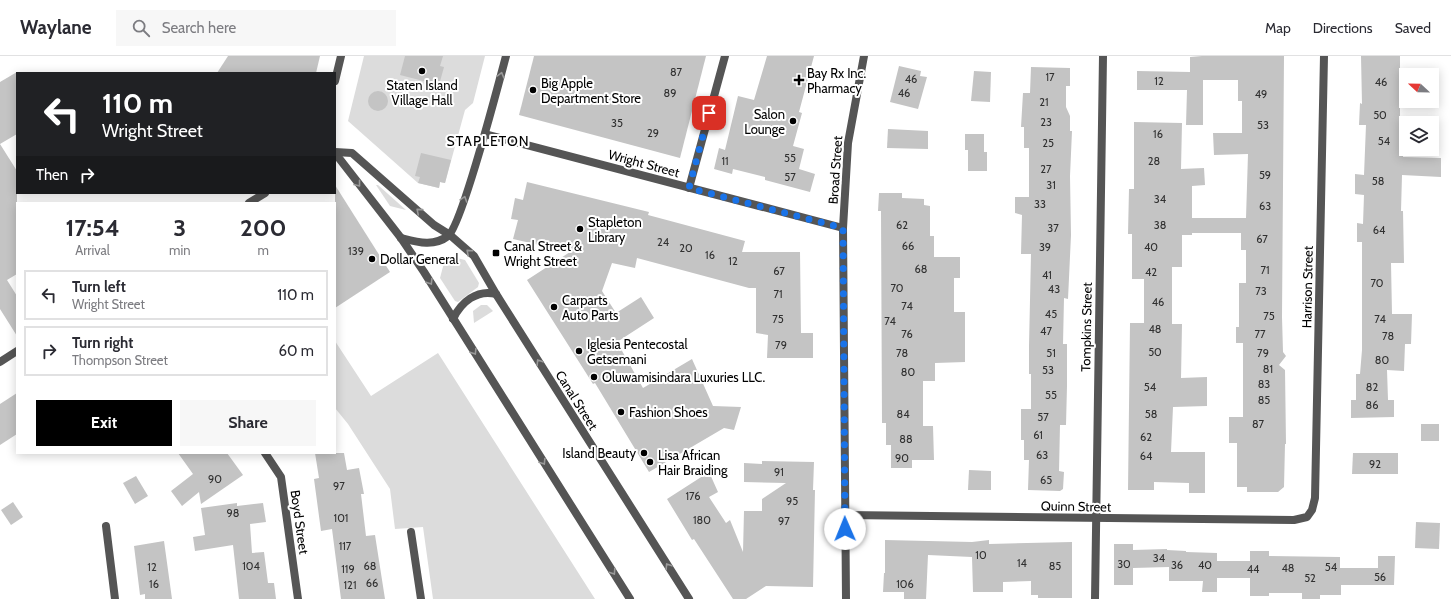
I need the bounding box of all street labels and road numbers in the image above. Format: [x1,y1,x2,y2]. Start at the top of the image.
street label: Broad Street [825,135,845,205]
street label: Wright Street [607,146,682,180]
street label: Harrison Street [1298,245,1316,328]
street label: Tompkins Street [1077,282,1095,372]
street label: Canal Street [552,367,602,433]
street label: Boyd Street [288,489,313,556]
street label: Quinn Street [1041,497,1112,515]

